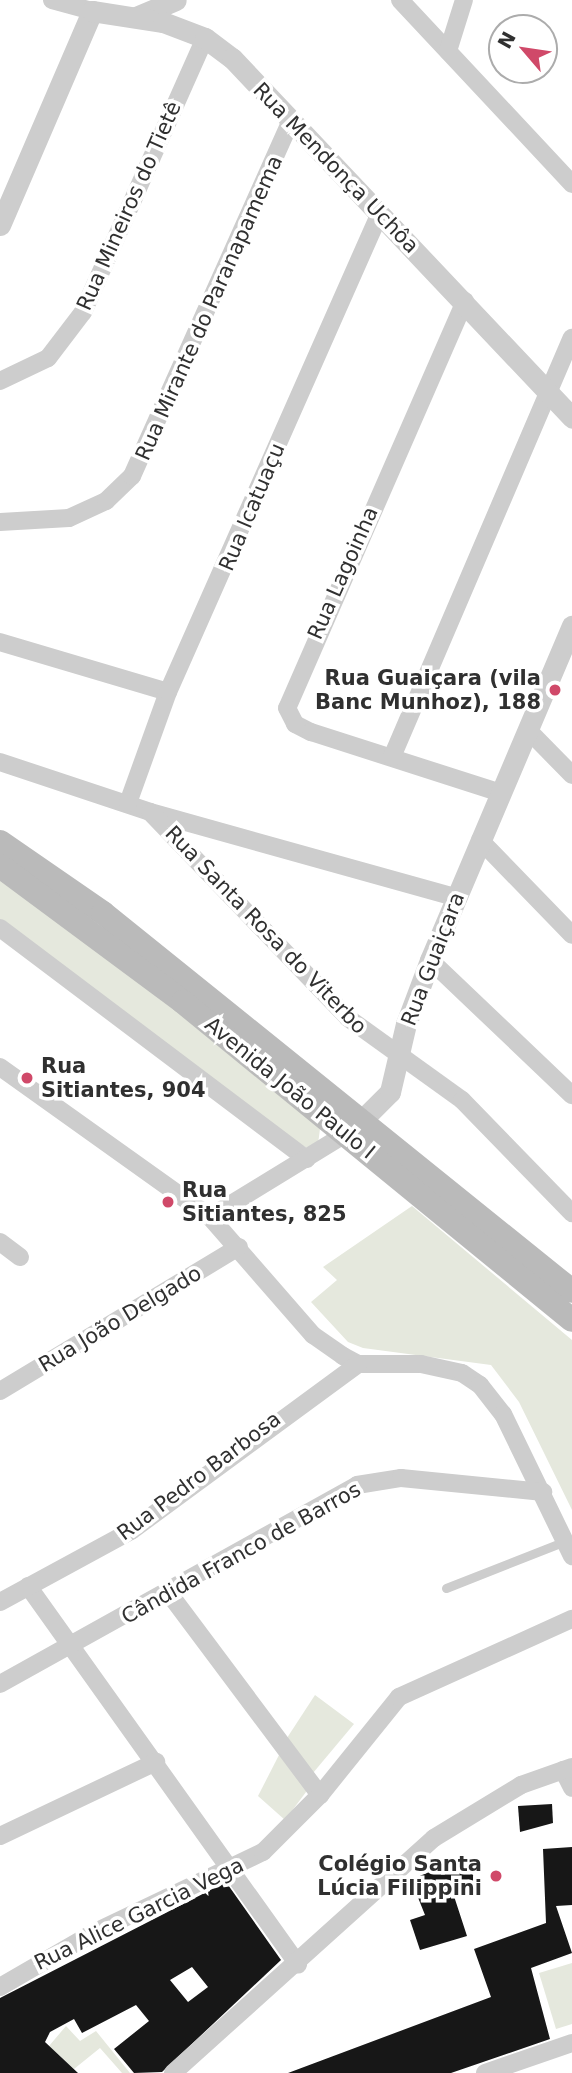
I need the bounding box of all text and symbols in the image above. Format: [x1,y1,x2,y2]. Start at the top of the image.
north arrow [488,14,558,84]
text: N [493,27,520,52]
street label: Rua Mendonça Uchôa [248,77,424,259]
street label: Rua Mineiros do Tietê [72,98,186,314]
street label: Rua Mirante do Paranapamema [130,152,288,464]
street label: Rua Icatuaçu [214,439,290,575]
street label: Rua Lagoinha [302,503,384,643]
place label: Rua Guaiçara (vila Banc Munhoz), 188 [315,665,541,715]
marker: Rua Guaiçara (vila Banc Munhoz), 188 [547,682,563,698]
street label: Rua Santa Rosa do Viterbo [160,821,372,1039]
street label: Rua Guaiçara [396,889,470,1029]
street label: Avenida João Paulo I [200,1012,380,1164]
place label: Rua Sitiantes, 904 [41,1053,206,1103]
marker: Rua Sitiantes, 904 [19,1070,35,1086]
place label: Rua Sitiantes, 825 [182,1177,347,1227]
marker: Rua Sitiantes, 825 [160,1194,176,1210]
street label: Rua João Delgado [34,1260,206,1378]
street label: Rua Pedro Barbosa [112,1406,286,1546]
street label: Cândida Franco de Barros [117,1477,365,1629]
place label: Colégio Santa Lúcia Filippini [317,1851,482,1901]
street label: Rua Alice Garcia Vega [30,1852,248,1976]
marker: Colégio Santa Lúcia Filippini [488,1868,504,1884]

